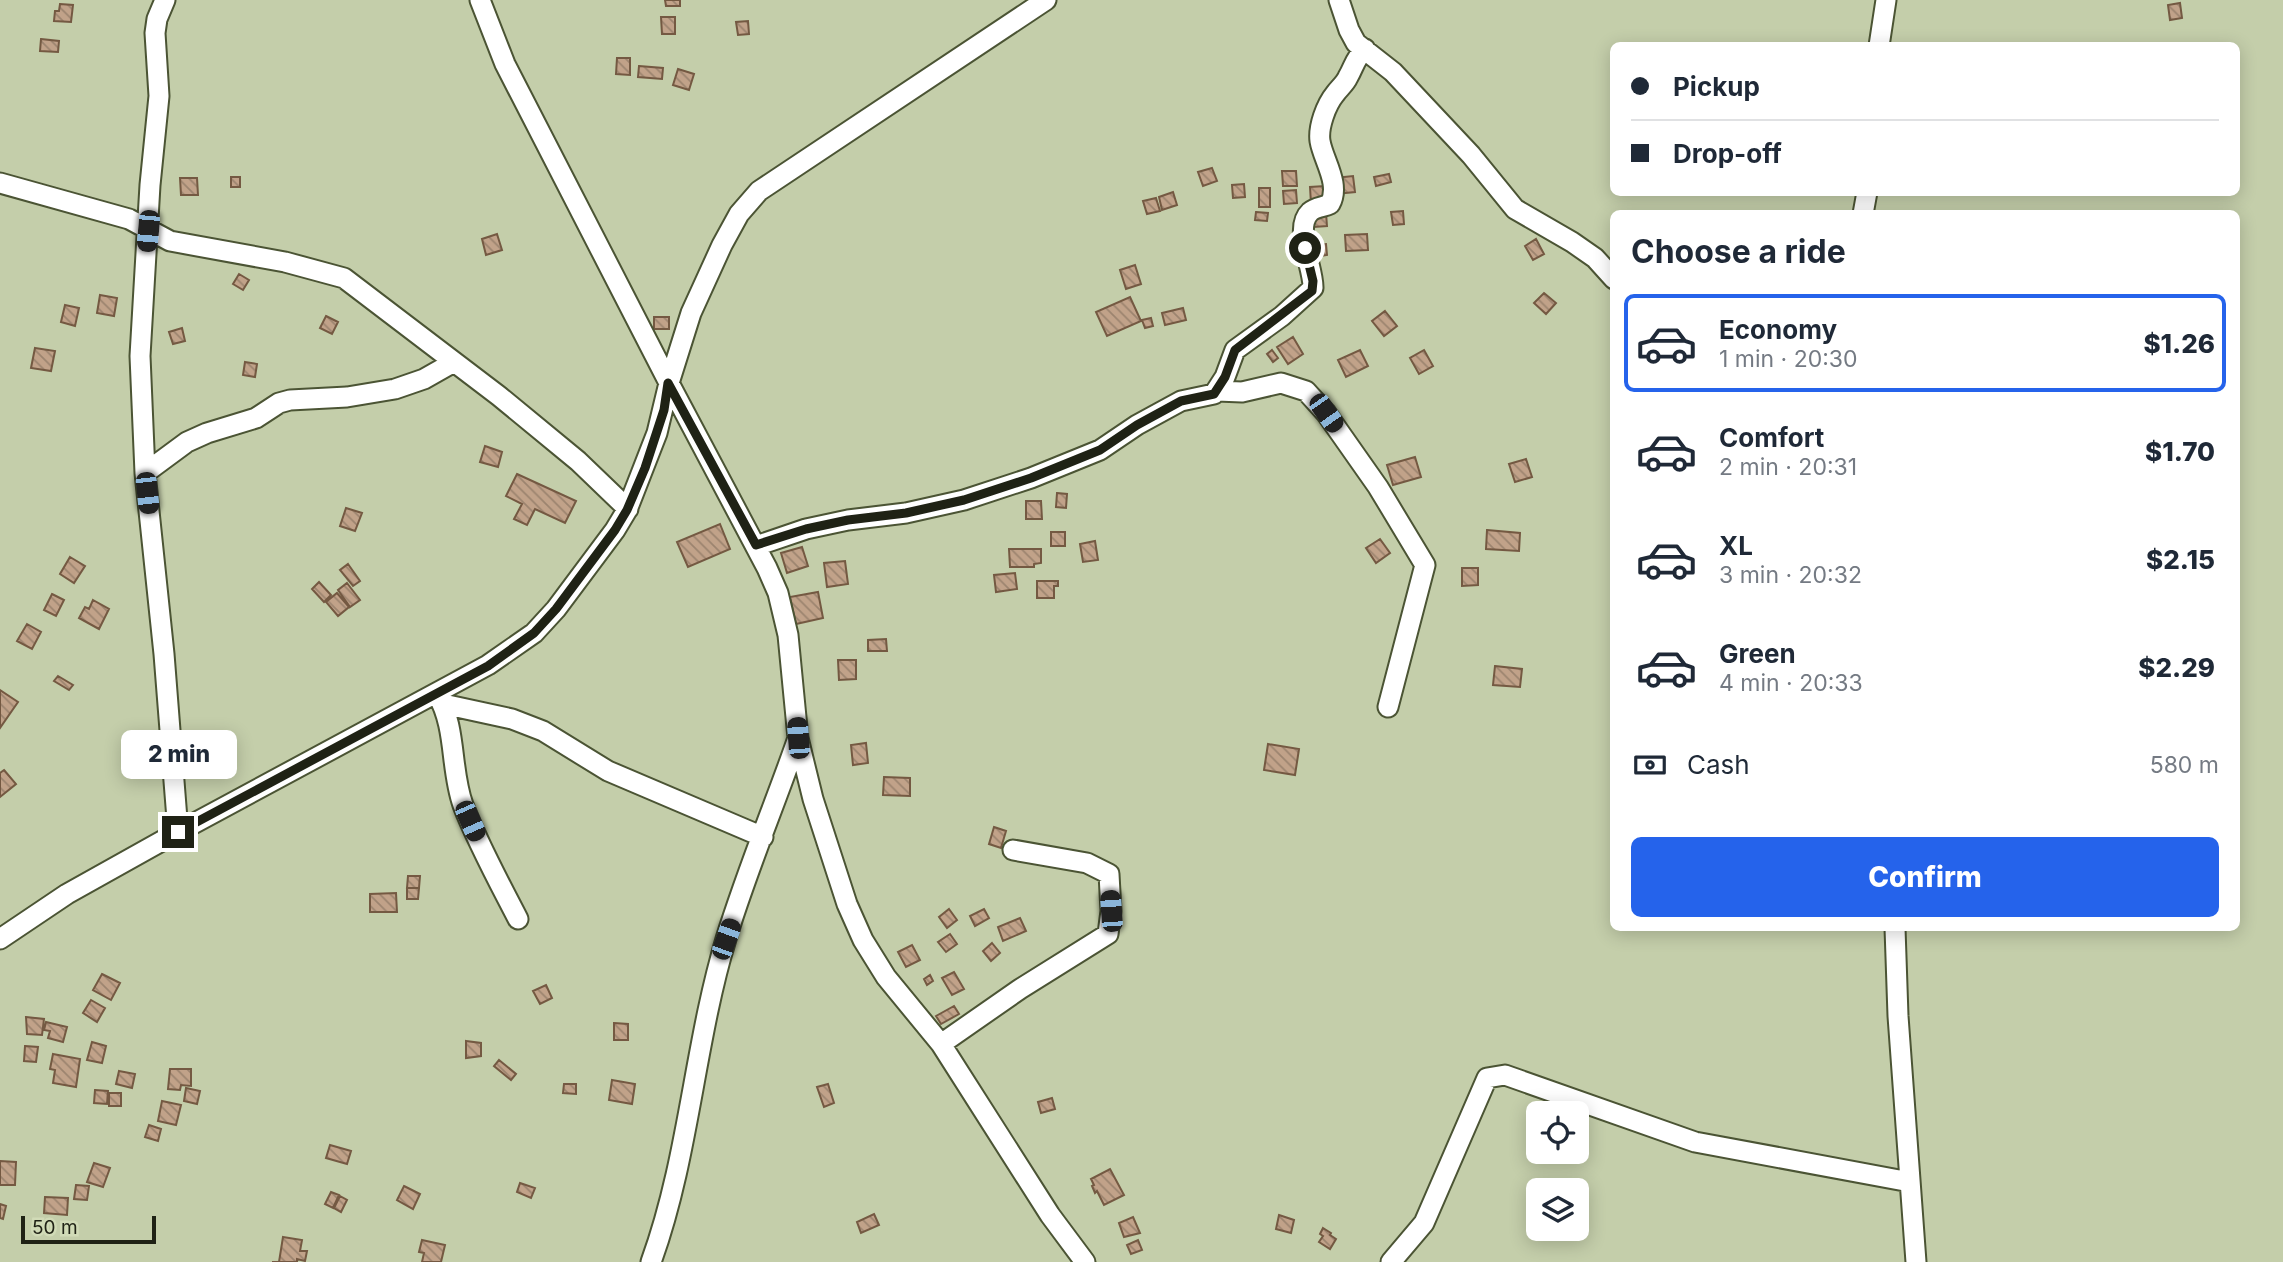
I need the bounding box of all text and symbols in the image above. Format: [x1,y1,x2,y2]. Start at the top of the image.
text: Pickup [1673,71,1760,102]
text: Drop-off [1673,138,1782,169]
car [136,209,161,253]
route start [1289,232,1321,264]
text: Choose a ride [1631,232,1846,271]
icon: car [1635,312,1698,375]
text: Economy [1719,314,1837,345]
text: $1.26 [2143,328,2215,359]
text: 1 min · 20:30 [1719,345,1858,373]
car [1306,390,1347,436]
icon: car [1635,420,1698,483]
text: Comfort [1719,422,1824,453]
text: $1.70 [2145,436,2215,467]
text: 2 min · 20:31 [1719,453,1857,481]
car [135,471,160,515]
icon: car [1635,528,1698,591]
text: XL [1719,530,1753,561]
text: $2.15 [2146,544,2215,575]
text: 3 min · 20:32 [1719,561,1862,589]
icon: car [1635,636,1698,699]
text: Green [1719,638,1796,669]
text: $2.29 [2138,652,2215,683]
text: 4 min · 20:33 [1719,669,1863,697]
car [787,716,810,760]
callout: 2 min [120,730,236,780]
text: 2 min [148,740,210,768]
icon: cash [1631,746,1669,784]
text: Cash [1687,749,1750,780]
text: 580 m [2150,751,2219,779]
car [452,798,489,844]
route end [162,816,194,848]
button: Confirm [1631,837,2219,917]
car [1100,889,1123,933]
car [709,916,744,962]
map controls [1526,1101,1589,1241]
button: locate [1526,1101,1589,1164]
button: layers [1526,1178,1589,1241]
scale bar [21,1213,156,1245]
text: 50 m [32,1216,78,1239]

